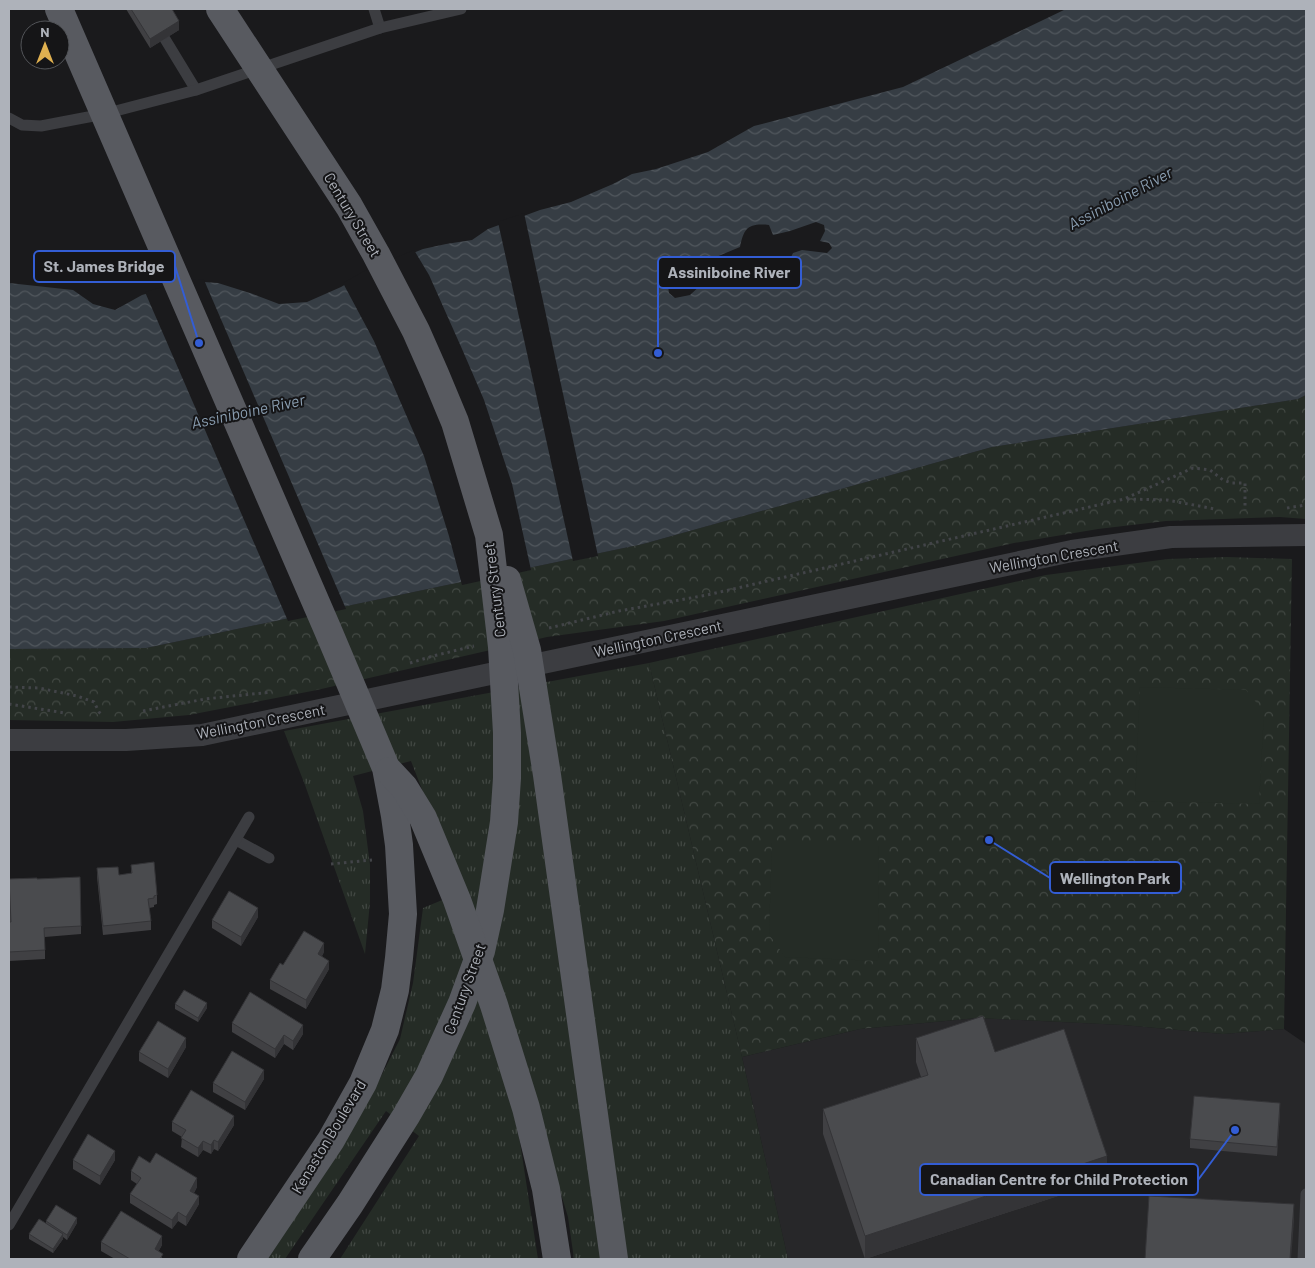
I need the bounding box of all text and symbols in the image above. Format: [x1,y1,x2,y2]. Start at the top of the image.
north arrow [20,20,70,70]
text: N [40,23,50,40]
water label: Assiniboine River [1064,161,1176,233]
street label: Century Street [321,169,385,260]
callout: St. James Bridge [34,251,175,282]
text: St. James Bridge [44,256,165,275]
callout: Assiniboine River [658,257,801,288]
text: Assiniboine River [668,262,790,281]
water label: Assiniboine River [190,389,308,432]
street label: Wellington Crescent [988,536,1120,576]
street label: Century Street [479,542,509,639]
street label: Wellington Crescent [592,616,724,660]
street label: Wellington Crescent [195,700,327,742]
callout: Wellington Park [1050,862,1181,893]
text: Wellington Park [1060,868,1171,887]
street label: Century Street [439,941,489,1037]
street label: Kenaston Boulevard [287,1076,369,1197]
callout: Canadian Centre for Child Protection [920,1164,1198,1195]
text: Canadian Centre for Child Protection [930,1169,1188,1188]

